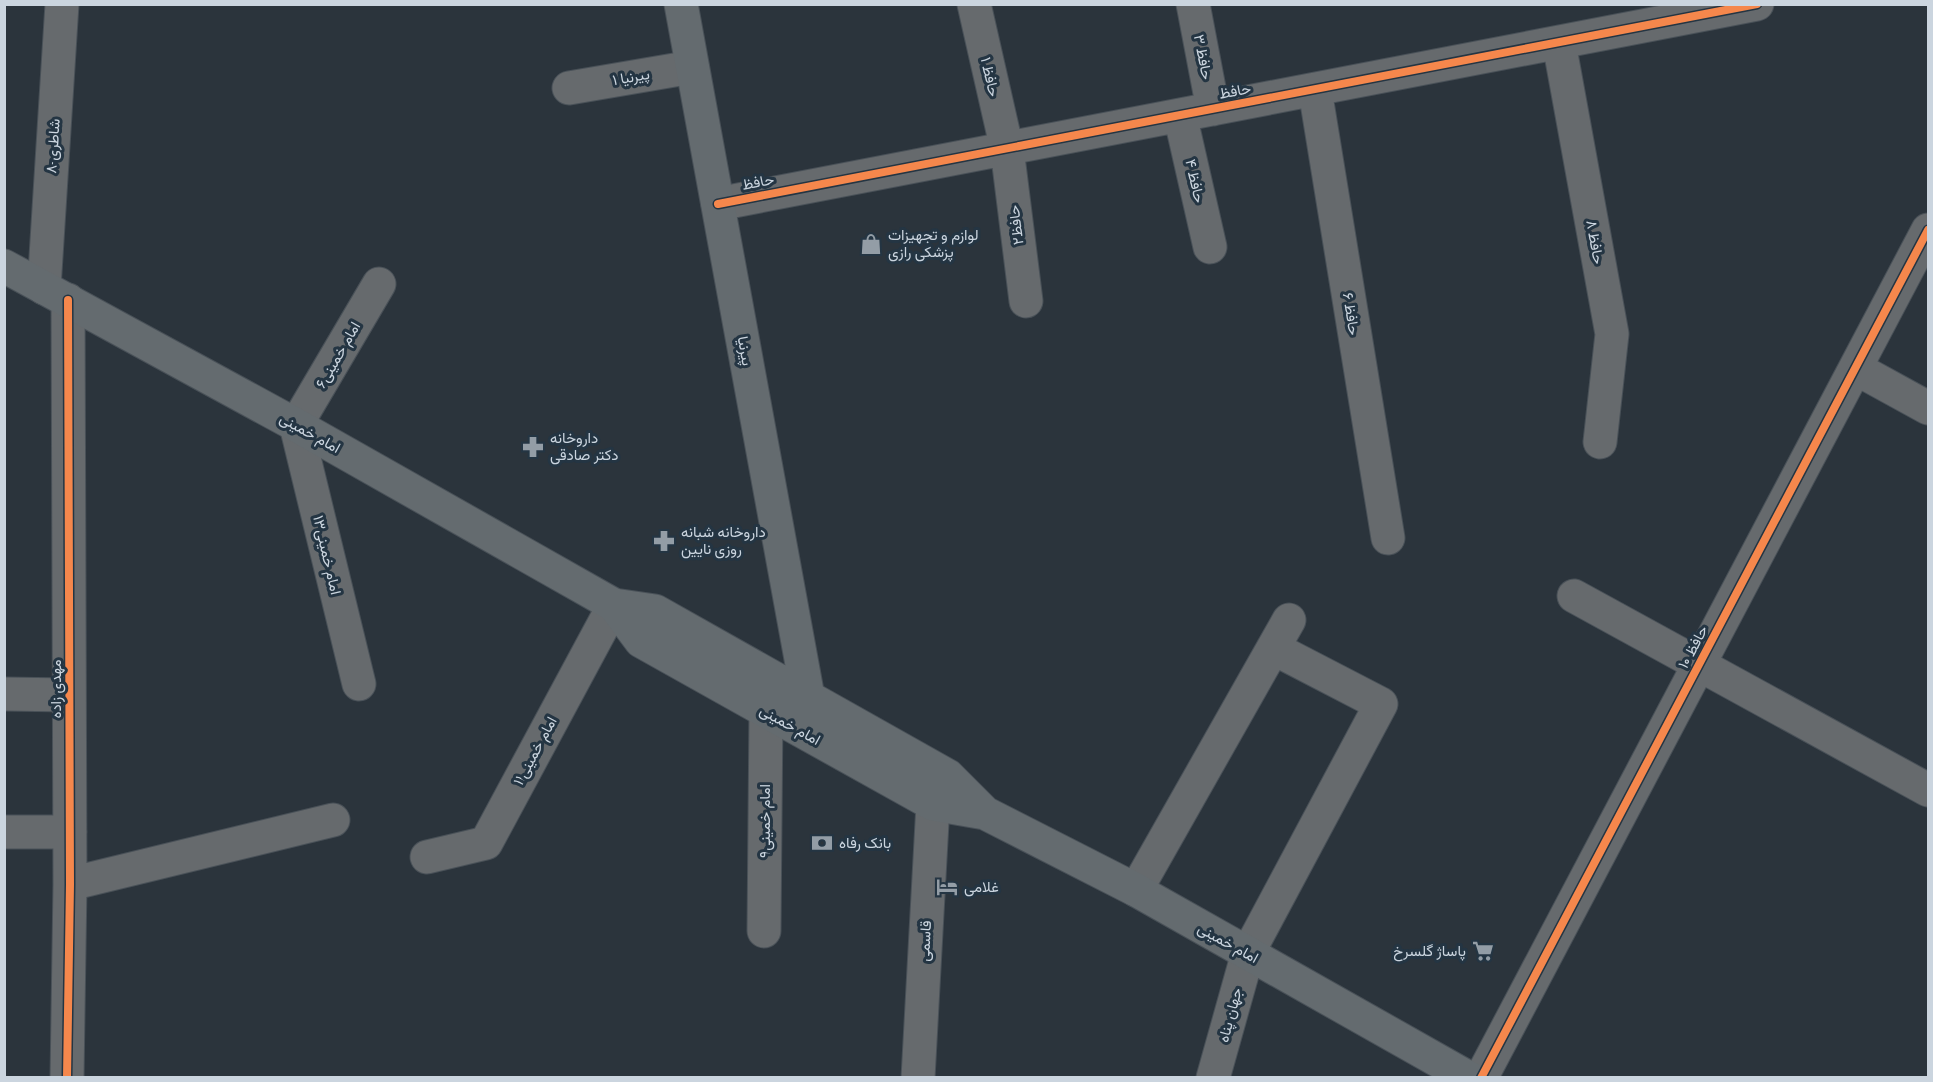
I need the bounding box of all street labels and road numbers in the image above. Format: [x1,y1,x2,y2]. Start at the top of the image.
street label: حافظ ۳ [1191,33,1216,81]
street label: حافظ ۱ [978,55,1003,98]
street label: پیرنیا ۱ [611,65,651,90]
street label: حافظ [1218,79,1252,102]
street label: ۸-شاطری [42,118,65,174]
street label: حافظ ۴ [1182,157,1209,204]
street label: حافظ [740,170,775,193]
street label: حافظ۲ [1005,204,1026,246]
street label: حافظ ۸ [1583,218,1608,265]
street label: حافظ ۶ [1340,291,1363,337]
street label: امام خمینی۶ [312,318,365,392]
street label: پیرنیا [733,335,756,367]
street label: امام خمینی [276,409,344,458]
street label: امام خمینی۱۳ [308,514,345,597]
street label: حافظ ۱۰ [1674,622,1711,671]
street label: مهدی زاده [47,659,66,719]
street label: امام خمینی [756,701,824,750]
street label: امام خمینی۱۱ [509,714,562,789]
street label: امام خمینی۹ [756,784,775,858]
street label: امام خمینی [1194,919,1262,968]
street label: قاسمی [915,920,936,962]
street label: جهان پناه [1214,986,1247,1044]

